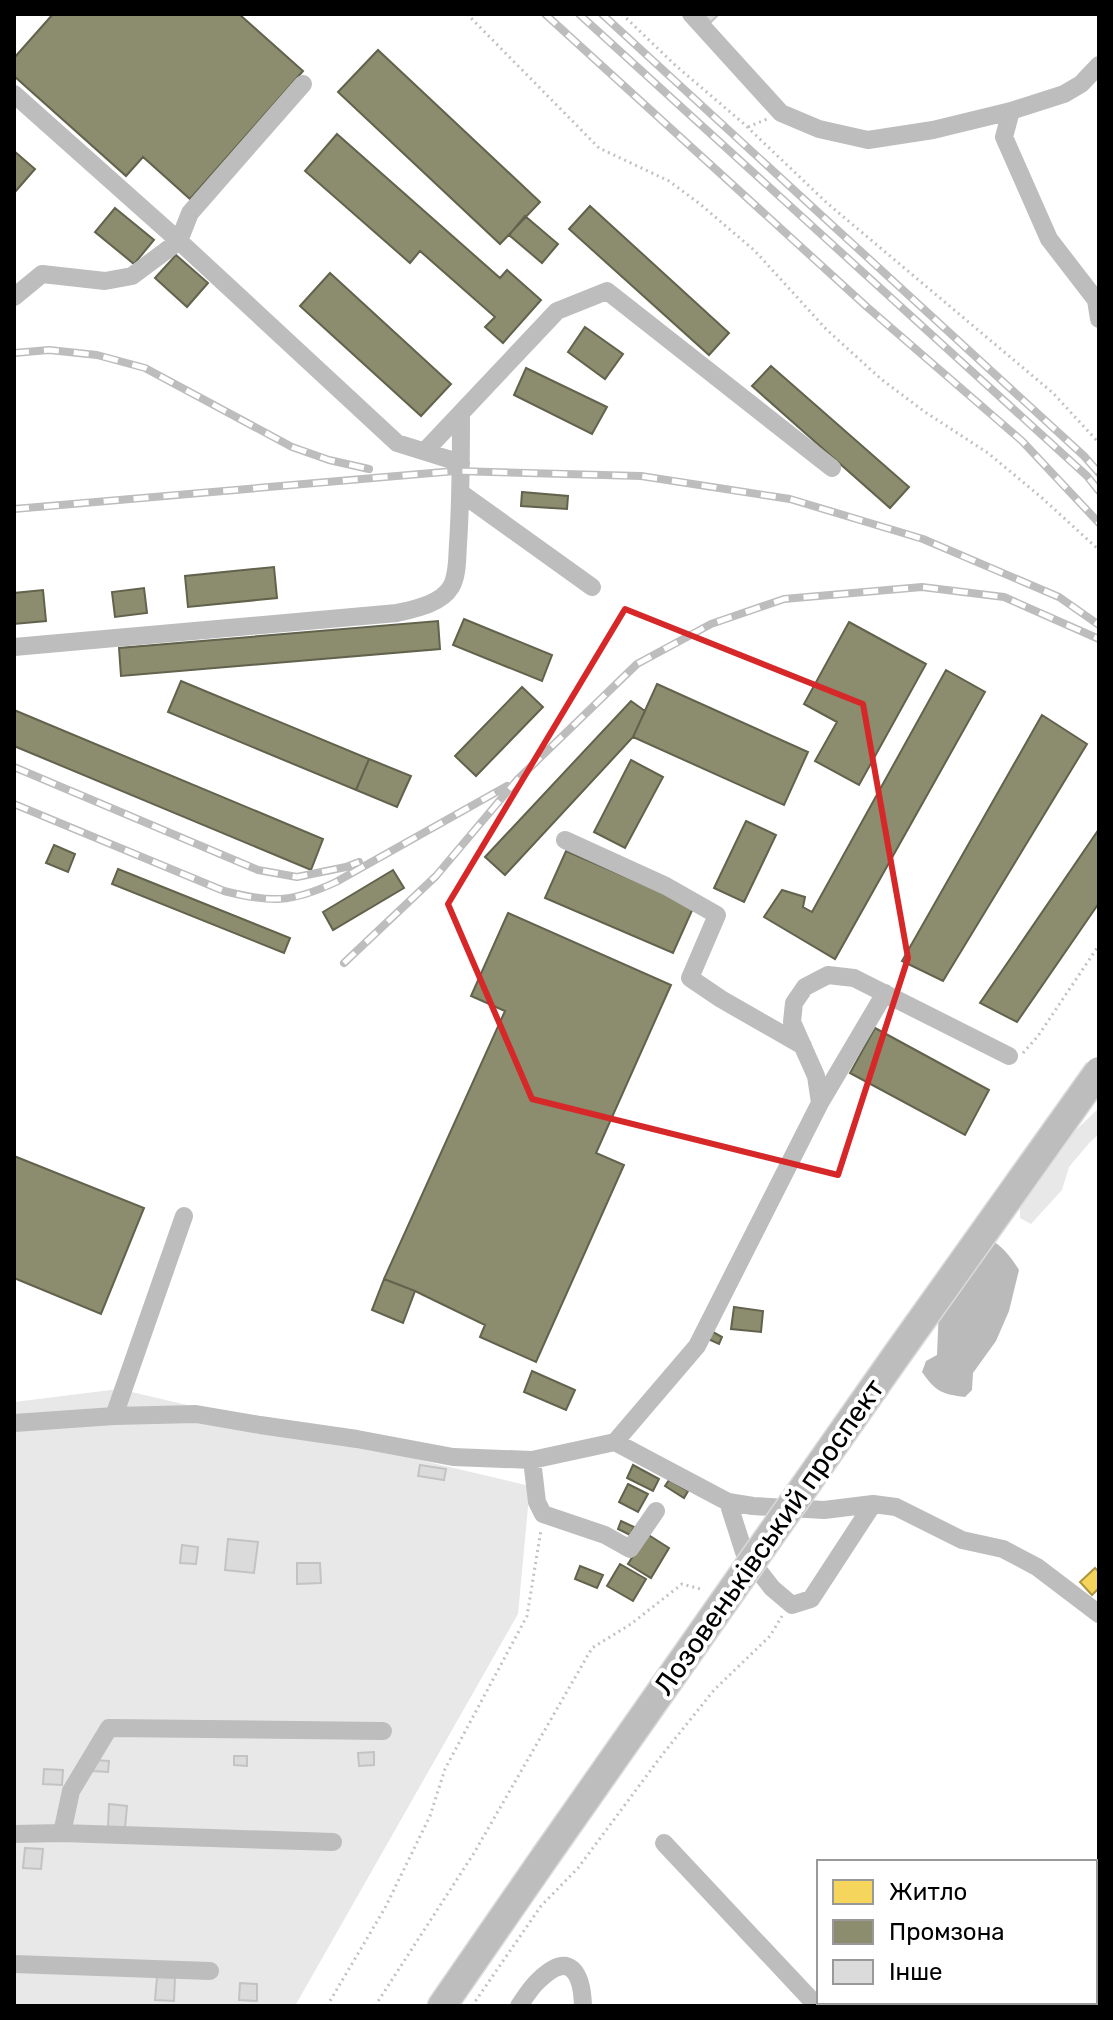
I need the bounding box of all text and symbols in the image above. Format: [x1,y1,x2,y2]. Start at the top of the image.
street label: Лозовеньківський проспект [647,1373,891,1701]
legend [817,1860,1097,2004]
text: Житло [889,1878,967,1906]
text: Промзона [889,1918,1005,1946]
text: Інше [889,1958,943,1986]

